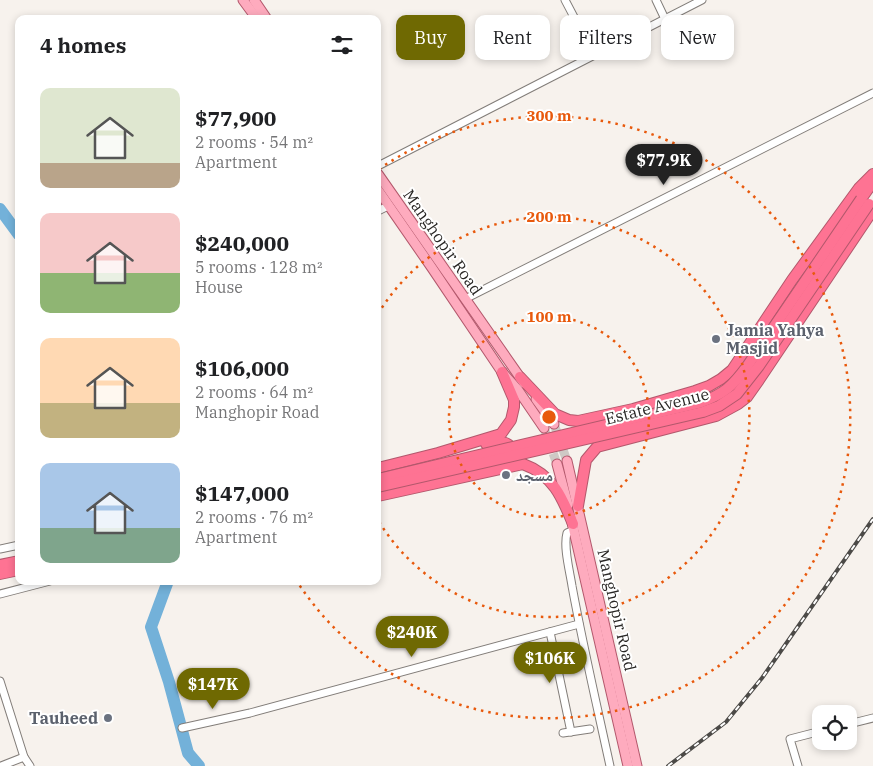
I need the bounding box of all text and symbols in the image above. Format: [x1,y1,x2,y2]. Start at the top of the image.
chip: Buy [396,15,465,60]
chip: Rent [475,15,550,60]
chip: Filters [560,15,651,60]
chip: New [661,15,734,60]
text: 4 homes [40,31,126,59]
icon: filters [328,31,356,59]
text: $77,900 [195,104,276,132]
text: 300 m [526,106,572,125]
icon: home [80,108,140,168]
text: 2 rooms · 54 m² [195,132,313,152]
pin: $77.9K [623,144,705,186]
text: $77.9K [636,150,692,170]
text: Apartment [195,152,277,172]
street label: Manghopir Road [399,185,487,299]
text: 200 m [526,207,572,226]
text: $240,000 [195,229,289,257]
icon: home [80,233,140,293]
text: 5 rooms · 128 m² [195,257,323,277]
text: House [195,277,243,297]
text: 100 m [526,307,572,326]
place label: Jamia Yahya Masjid [726,320,824,358]
marker: Jamia Yahya Masjid [710,333,722,345]
text: $106,000 [195,354,289,382]
icon: home [80,358,140,418]
text: 2 rooms · 64 m² [195,382,313,402]
street label: Estate Avenue [603,383,711,429]
text: Manghopir Road [195,402,319,422]
centre of rings [540,408,558,426]
place label: مسجد [516,465,553,485]
marker: مسجد [500,469,512,481]
text: $147,000 [195,479,289,507]
icon: home [80,483,140,543]
text: 2 rooms · 76 m² [195,507,313,527]
text: Apartment [195,527,277,547]
street label: Manghopir Road [593,547,641,673]
pin: $240K [377,616,447,658]
text: $240K [387,622,437,642]
pin: $106K [515,642,585,684]
text: $106K [525,648,575,668]
pin: $147K [178,668,248,710]
text: $147K [188,674,238,694]
map controls [812,705,857,750]
button: locate [812,705,857,750]
place label: Tauheed [29,708,98,728]
marker: Tauheed [102,712,114,724]

